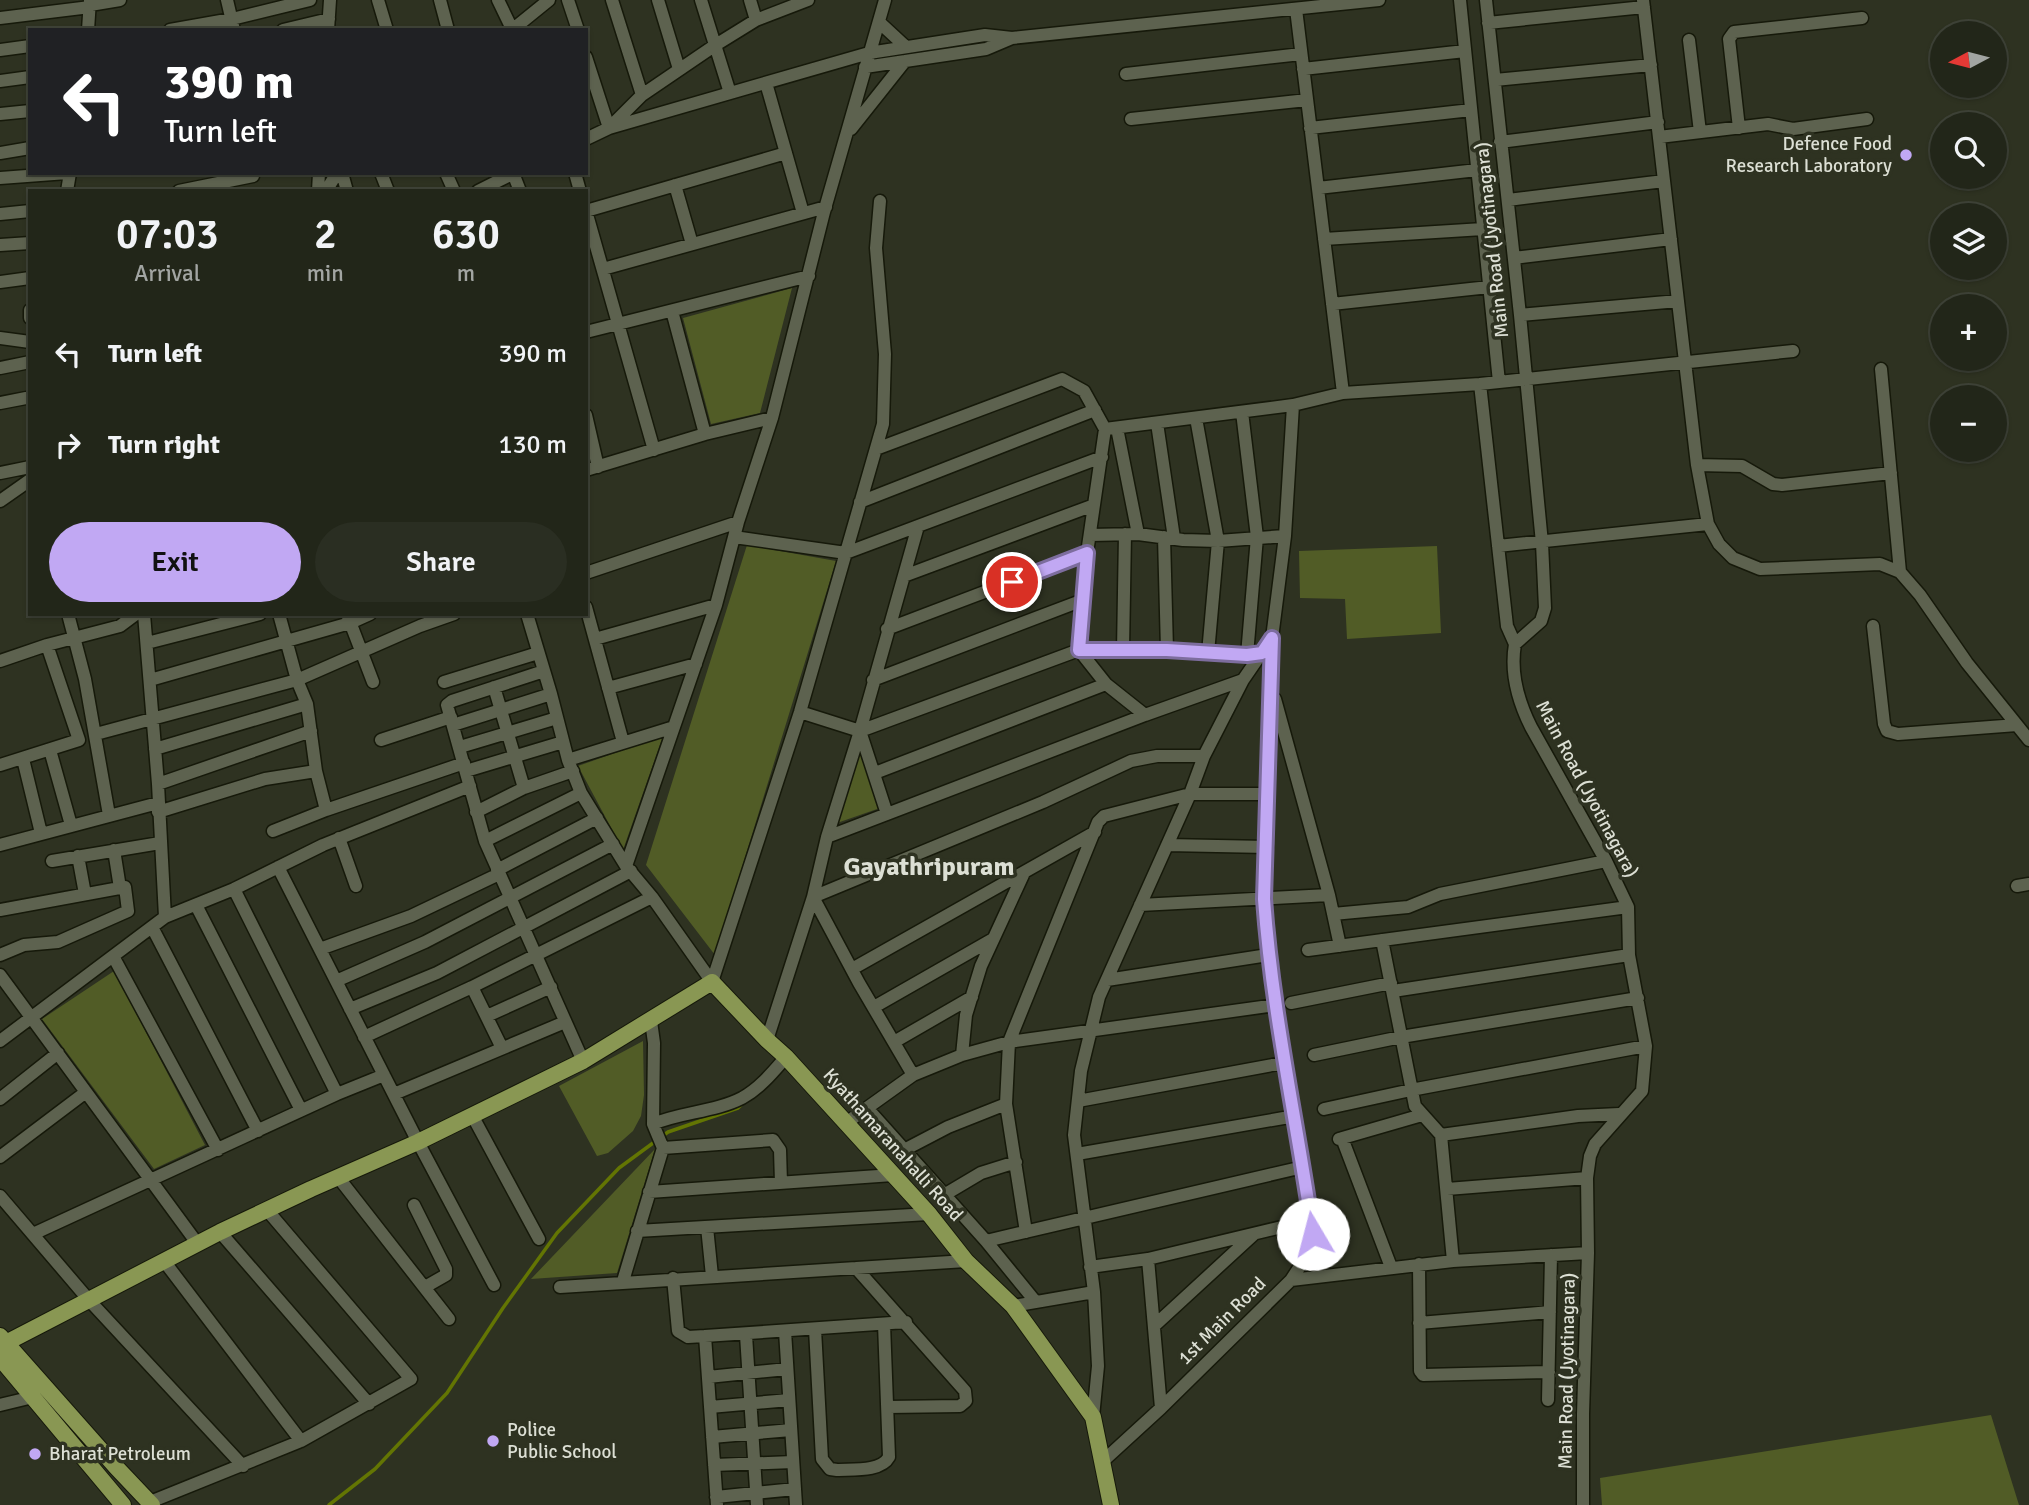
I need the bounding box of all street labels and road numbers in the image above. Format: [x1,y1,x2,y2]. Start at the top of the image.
street label: Main Road (Jyotinagara) [1470,141,1514,339]
street label: Main Road (Jyotinagara) [1530,696,1644,882]
street label: Kyathamaranahalli Road [818,1063,968,1227]
street label: 1st Main Road [1173,1272,1271,1370]
street label: Main Road (Jyotinagara) [1553,1272,1581,1470]

